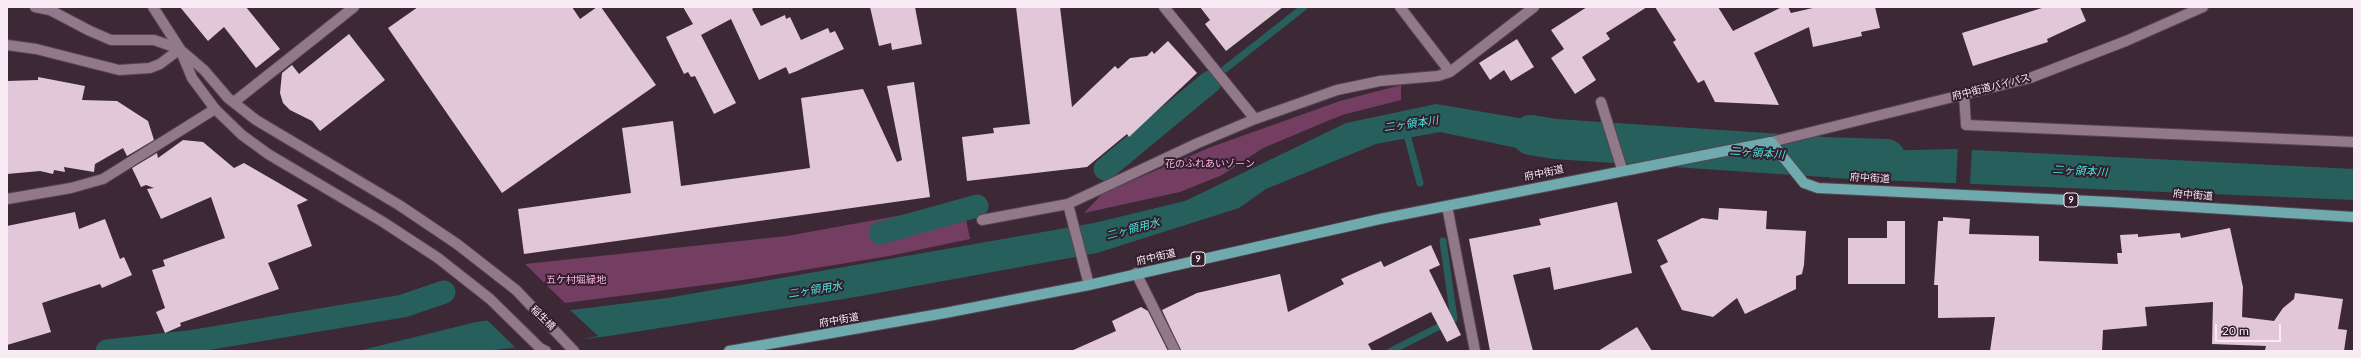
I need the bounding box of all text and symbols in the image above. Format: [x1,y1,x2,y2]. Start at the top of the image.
street label: 府中街道バイパス [1951,72,2031,102]
water label: 二ヶ領本川 [1383,114,1439,134]
water label: 二ヶ領本川 [1729,144,1785,162]
park label: 花のふれあいゾーン [1165,158,1255,170]
street label: 府中街道 [1523,163,1565,183]
water label: 二ヶ領本川 [2052,163,2108,179]
street label: 府中街道 [1850,171,1890,185]
street label: 府中街道 [2173,188,2213,202]
road number: 9 [2064,193,2078,207]
water label: 二ヶ領用水 [1105,216,1161,242]
street label: 府中街道 [1135,247,1177,267]
road number: 9 [1191,252,1205,266]
park label: 五ケ村堀緑地 [546,274,606,286]
water label: 二ヶ領用水 [787,279,843,301]
street label: 稲生橋 [528,303,558,333]
street label: 府中街道 [818,311,860,329]
scale bar [2217,316,2283,342]
text: 20 m [2222,323,2249,338]

